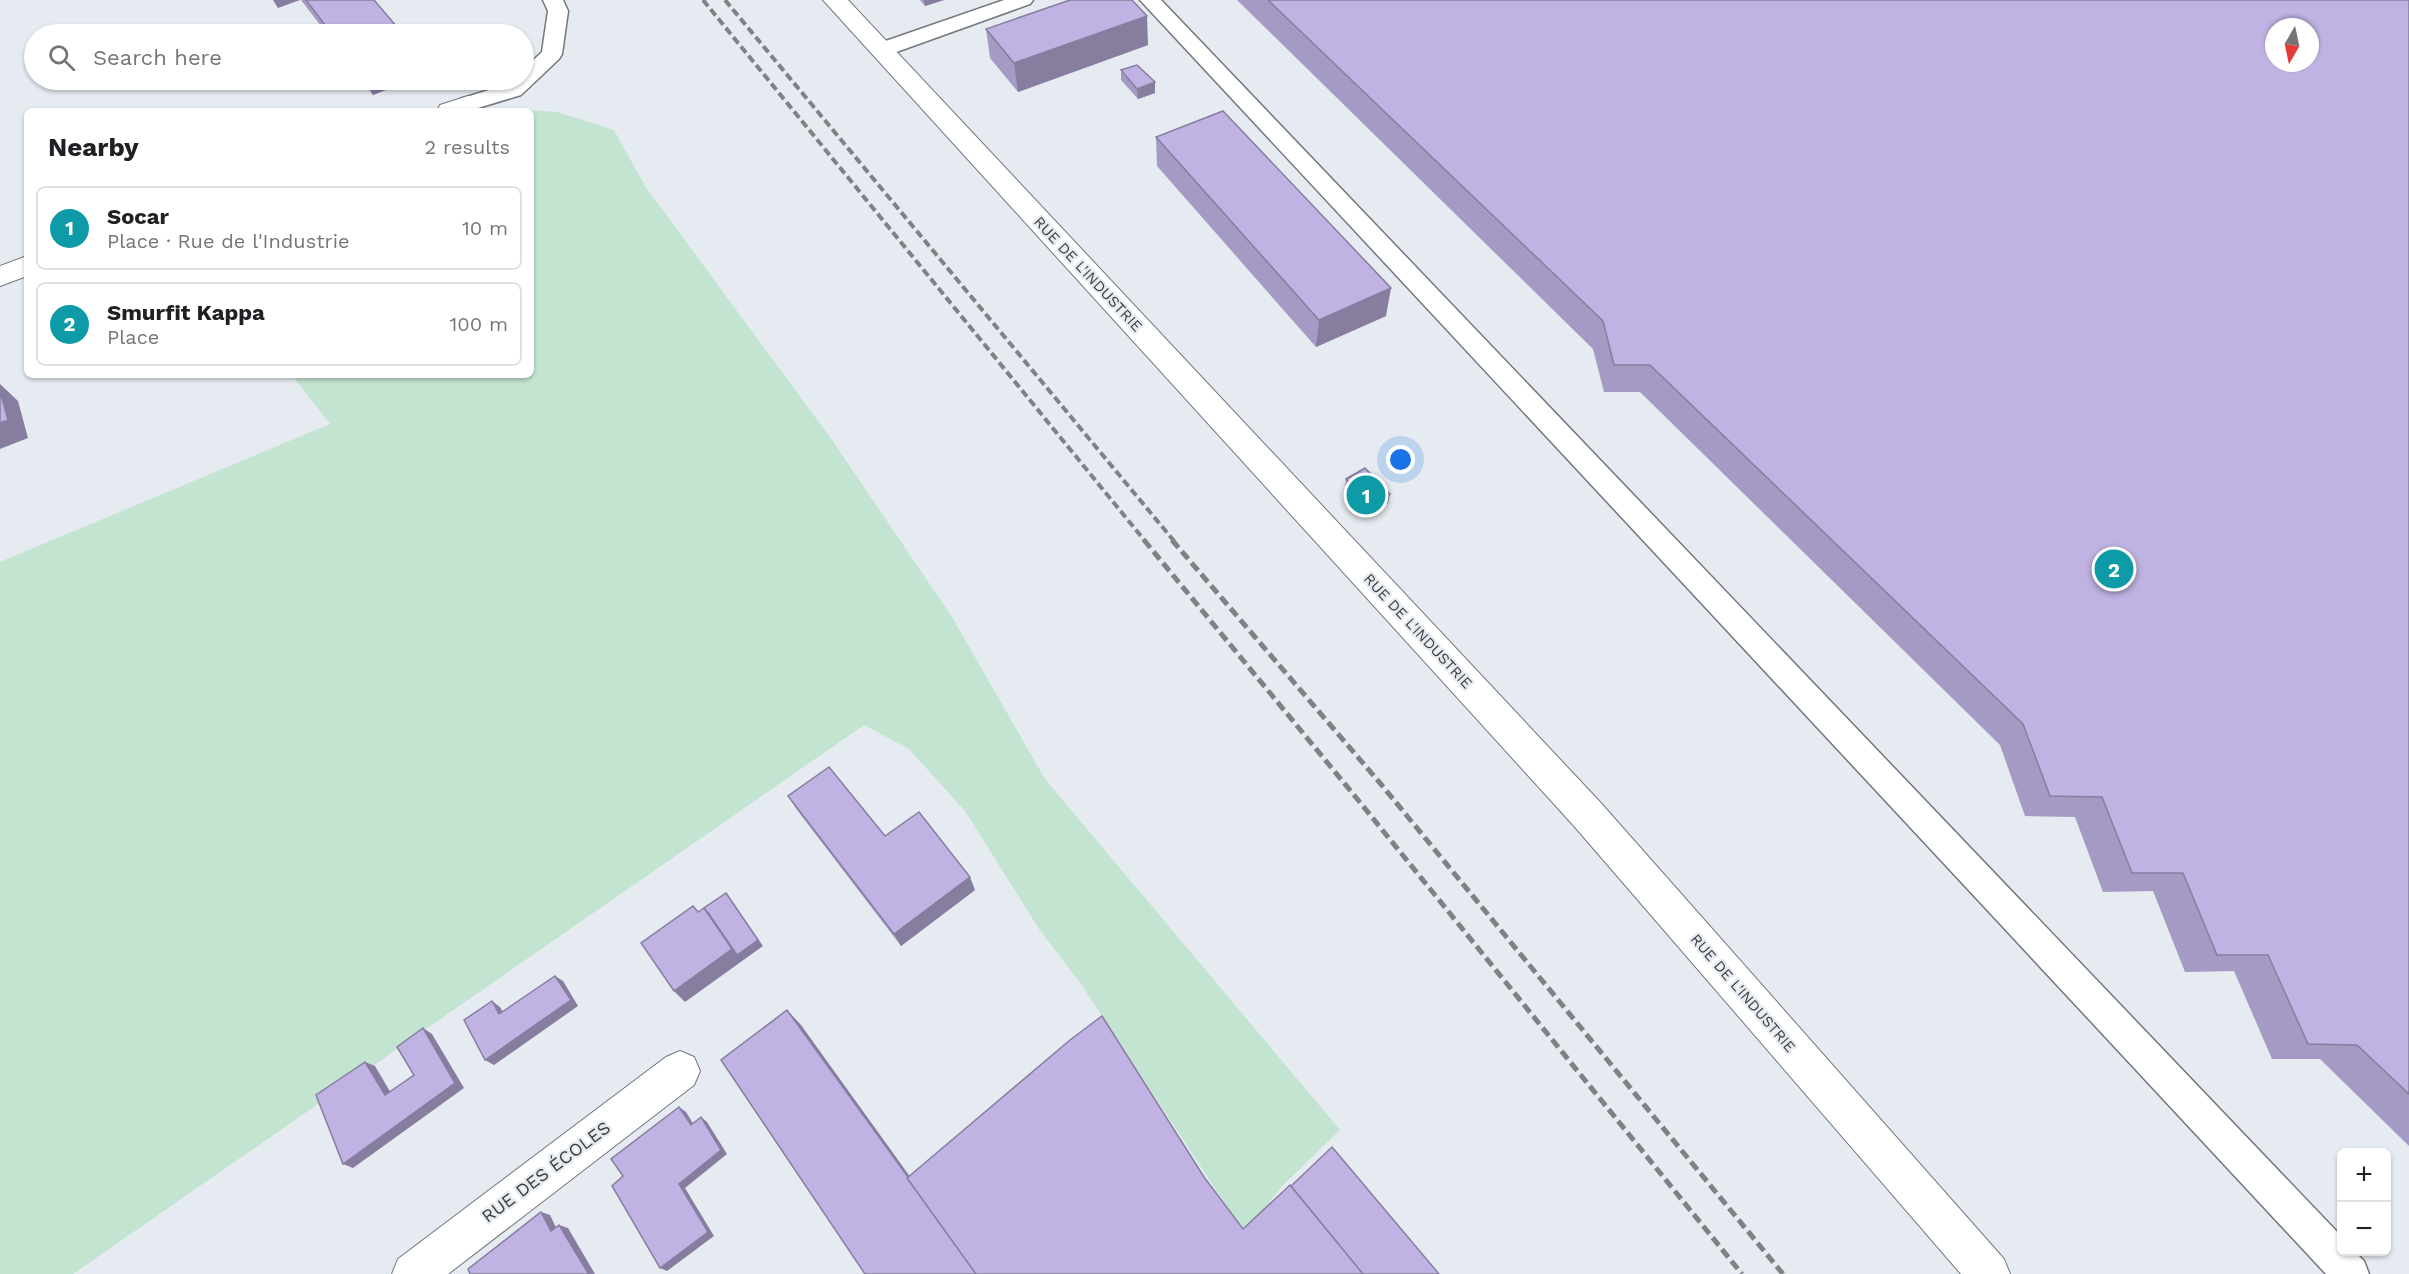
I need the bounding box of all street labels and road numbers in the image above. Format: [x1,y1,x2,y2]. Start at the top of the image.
street label: RUE DE L'INDUSTRIE [1030,213,1146,335]
street label: RUE DE L'INDUSTRIE [1360,570,1476,692]
street label: RUE DE L'INDUSTRIE [1687,930,1799,1056]
street label: RUE DES ÉCOLES [477,1116,614,1227]

